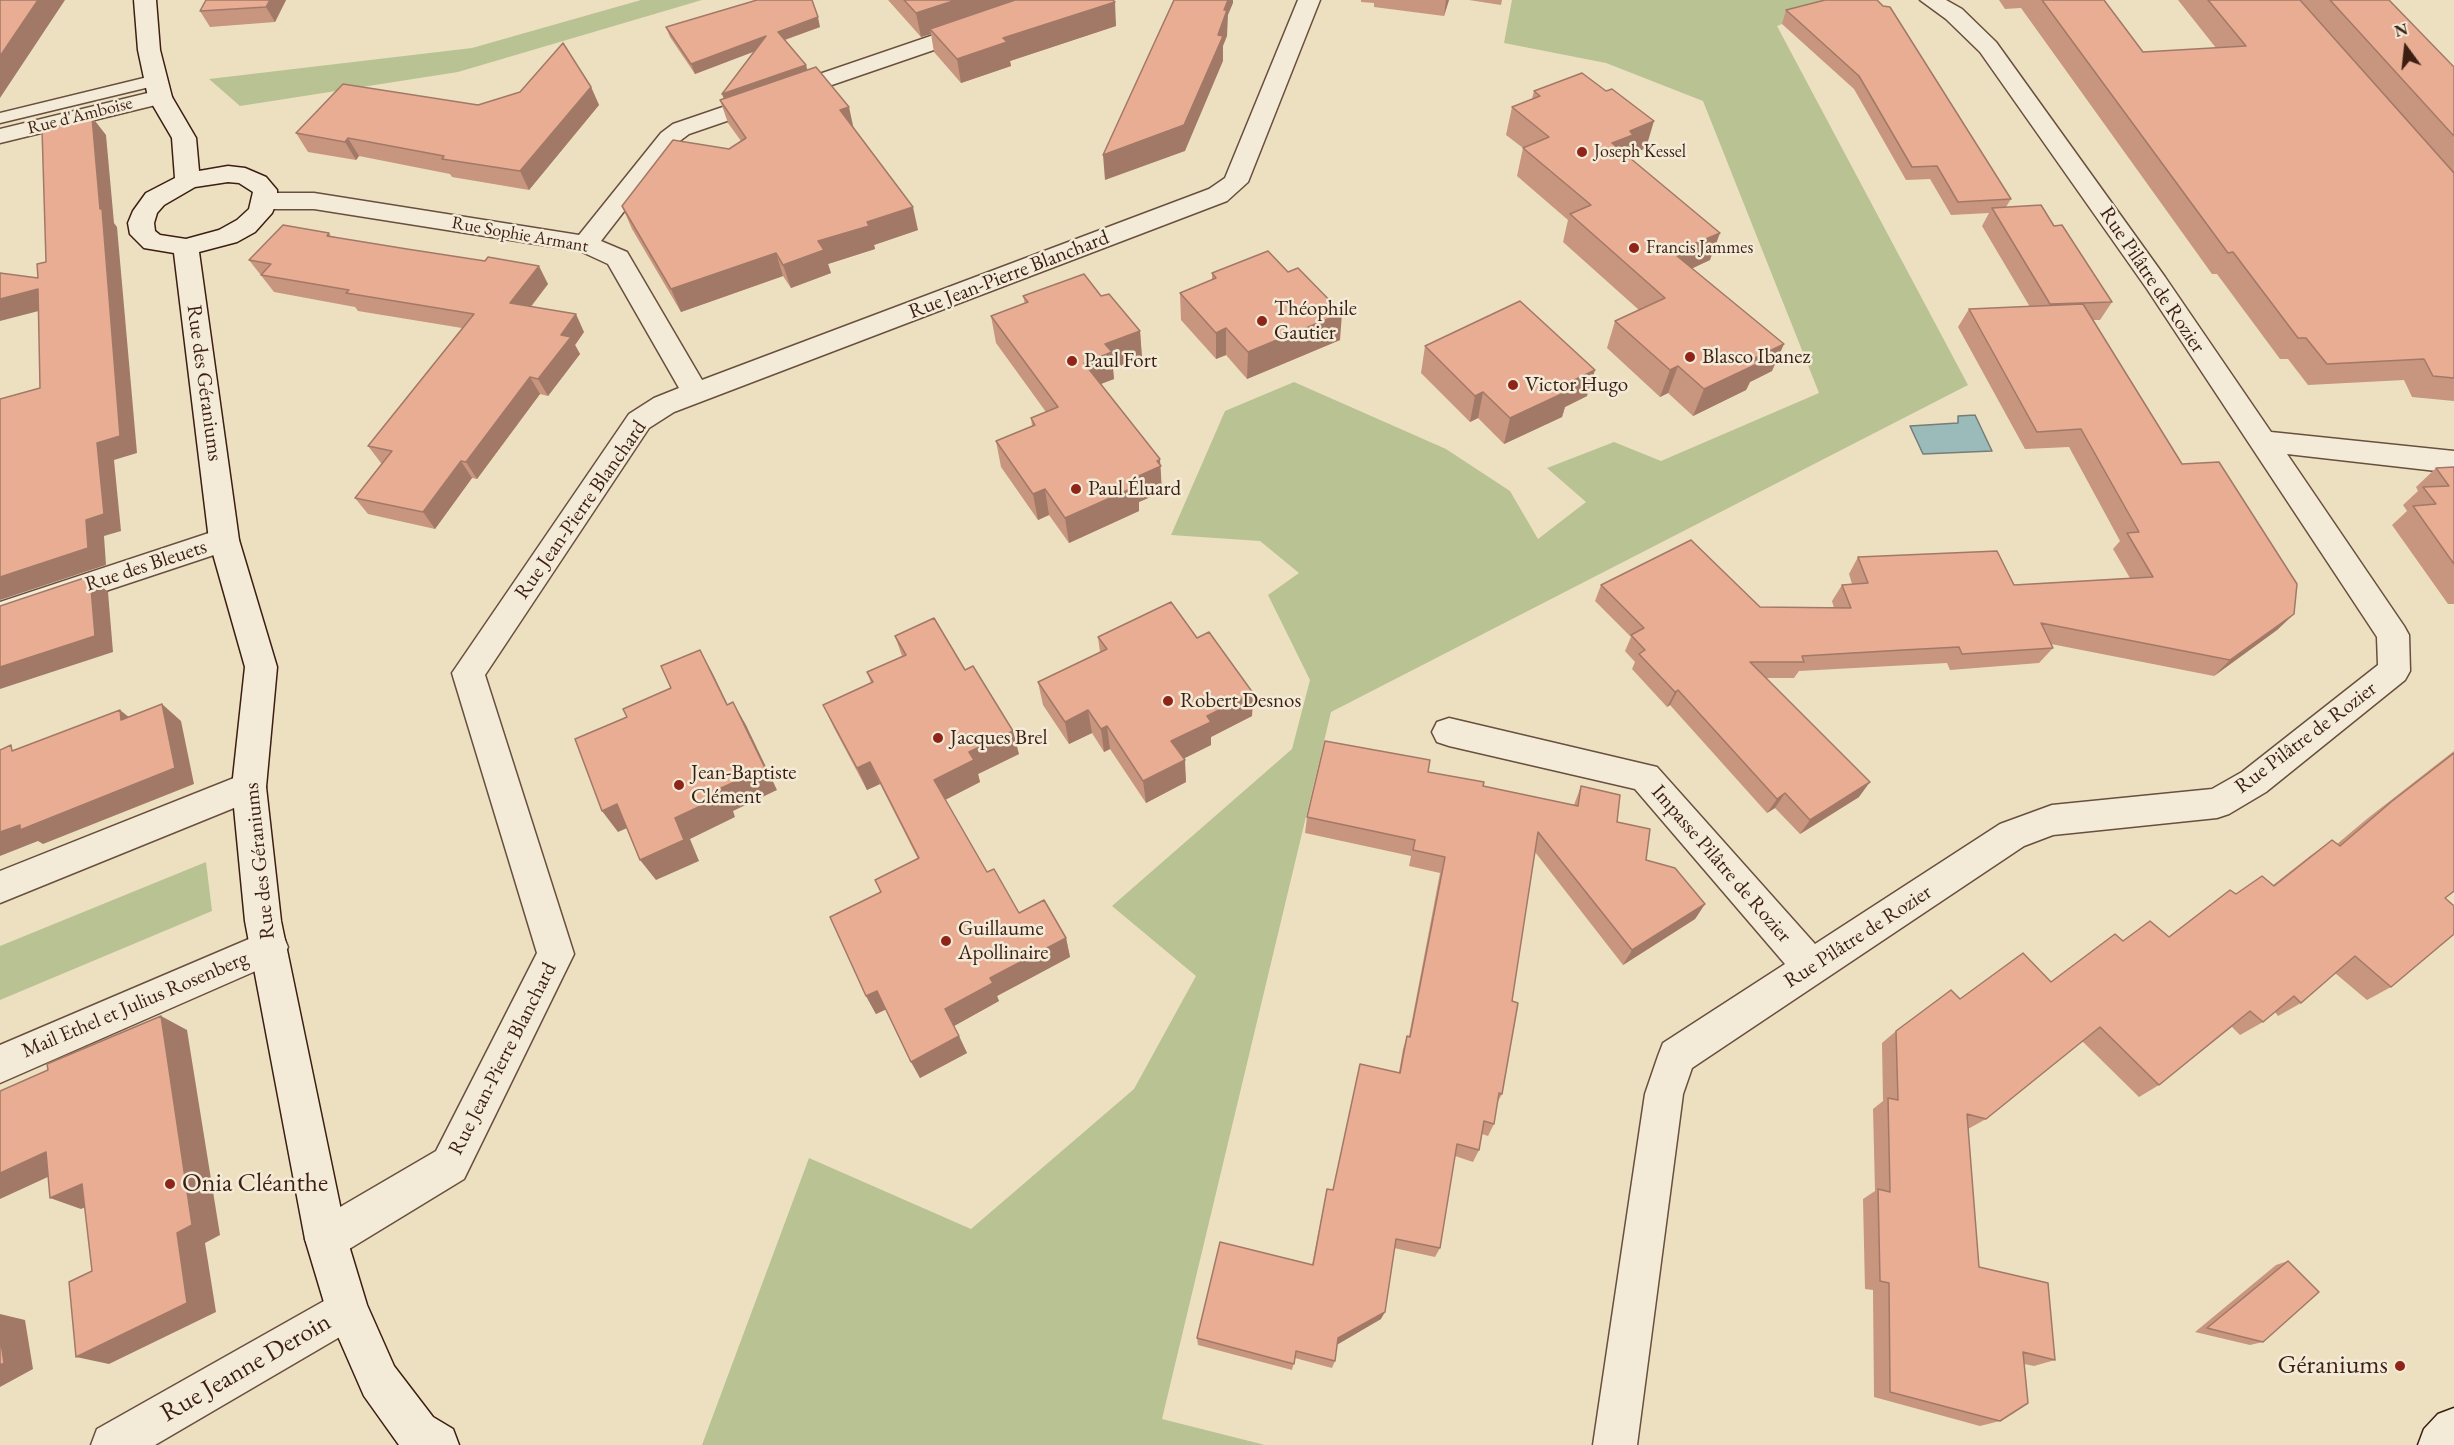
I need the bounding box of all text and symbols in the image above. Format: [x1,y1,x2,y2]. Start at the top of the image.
north arrow [2376,18,2436,78]
text: N [2392,18,2410,42]
street label: Rue d'Amboise [25,93,135,139]
place label: Joseph Kessel [1594,141,1686,163]
marker: Joseph Kessel [1575,145,1589,159]
street label: Rue Pilâtre de Rozier [2094,202,2210,358]
street label: Rue Sophie Armant [450,212,590,258]
street label: Rue Jean-Pierre Blanchard [905,225,1113,325]
place label: Francis Jammes [1646,237,1753,259]
marker: Francis Jammes [1627,241,1641,255]
place label: Théophile Gautier [1274,296,1357,346]
street label: Rue des Géraniums [181,303,227,463]
marker: Théophile Gautier [1255,314,1269,328]
place label: Blasco Ibanez [1702,344,1810,370]
place label: Paul Fort [1084,348,1157,374]
marker: Blasco Ibanez [1683,350,1697,364]
marker: Paul Fort [1065,354,1079,368]
place label: Victor Hugo [1525,372,1628,398]
marker: Victor Hugo [1506,378,1520,392]
street label: Rue Jean-Pierre Blanchard [510,416,652,604]
place label: Paul Éluard [1088,476,1181,502]
marker: Paul Éluard [1069,482,1083,496]
street label: Rue des Bleuets [82,534,210,598]
street label: Rue Pilâtre de Rozier [2230,677,2382,799]
place label: Robert Desnos [1180,688,1301,714]
marker: Robert Desnos [1161,694,1175,708]
place label: Jacques Brel [950,725,1047,751]
marker: Jacques Brel [931,731,945,745]
place label: Jean-Baptiste Clément [691,760,796,810]
marker: Jean-Baptiste Clément [672,778,686,792]
street label: Impasse Pilâtre de Rozier [1646,780,1796,948]
street label: Rue des Géraniums [239,781,281,941]
street label: Rue Pilâtre de Rozier [1779,880,1937,994]
place label: Guillaume Apollinaire [958,916,1049,966]
marker: Guillaume Apollinaire [939,934,953,948]
street label: Mail Ethel et Julius Rosenberg [18,946,252,1064]
street label: Rue Jean-Pierre Blanchard [444,959,562,1159]
place label: Onia Cléanthe [182,1168,328,1200]
marker: Onia Cléanthe [163,1177,177,1191]
street label: Rue Jeanne Deroin [155,1307,337,1429]
place label: Géraniums [2277,1350,2388,1382]
marker: Géraniums [2393,1359,2407,1373]

